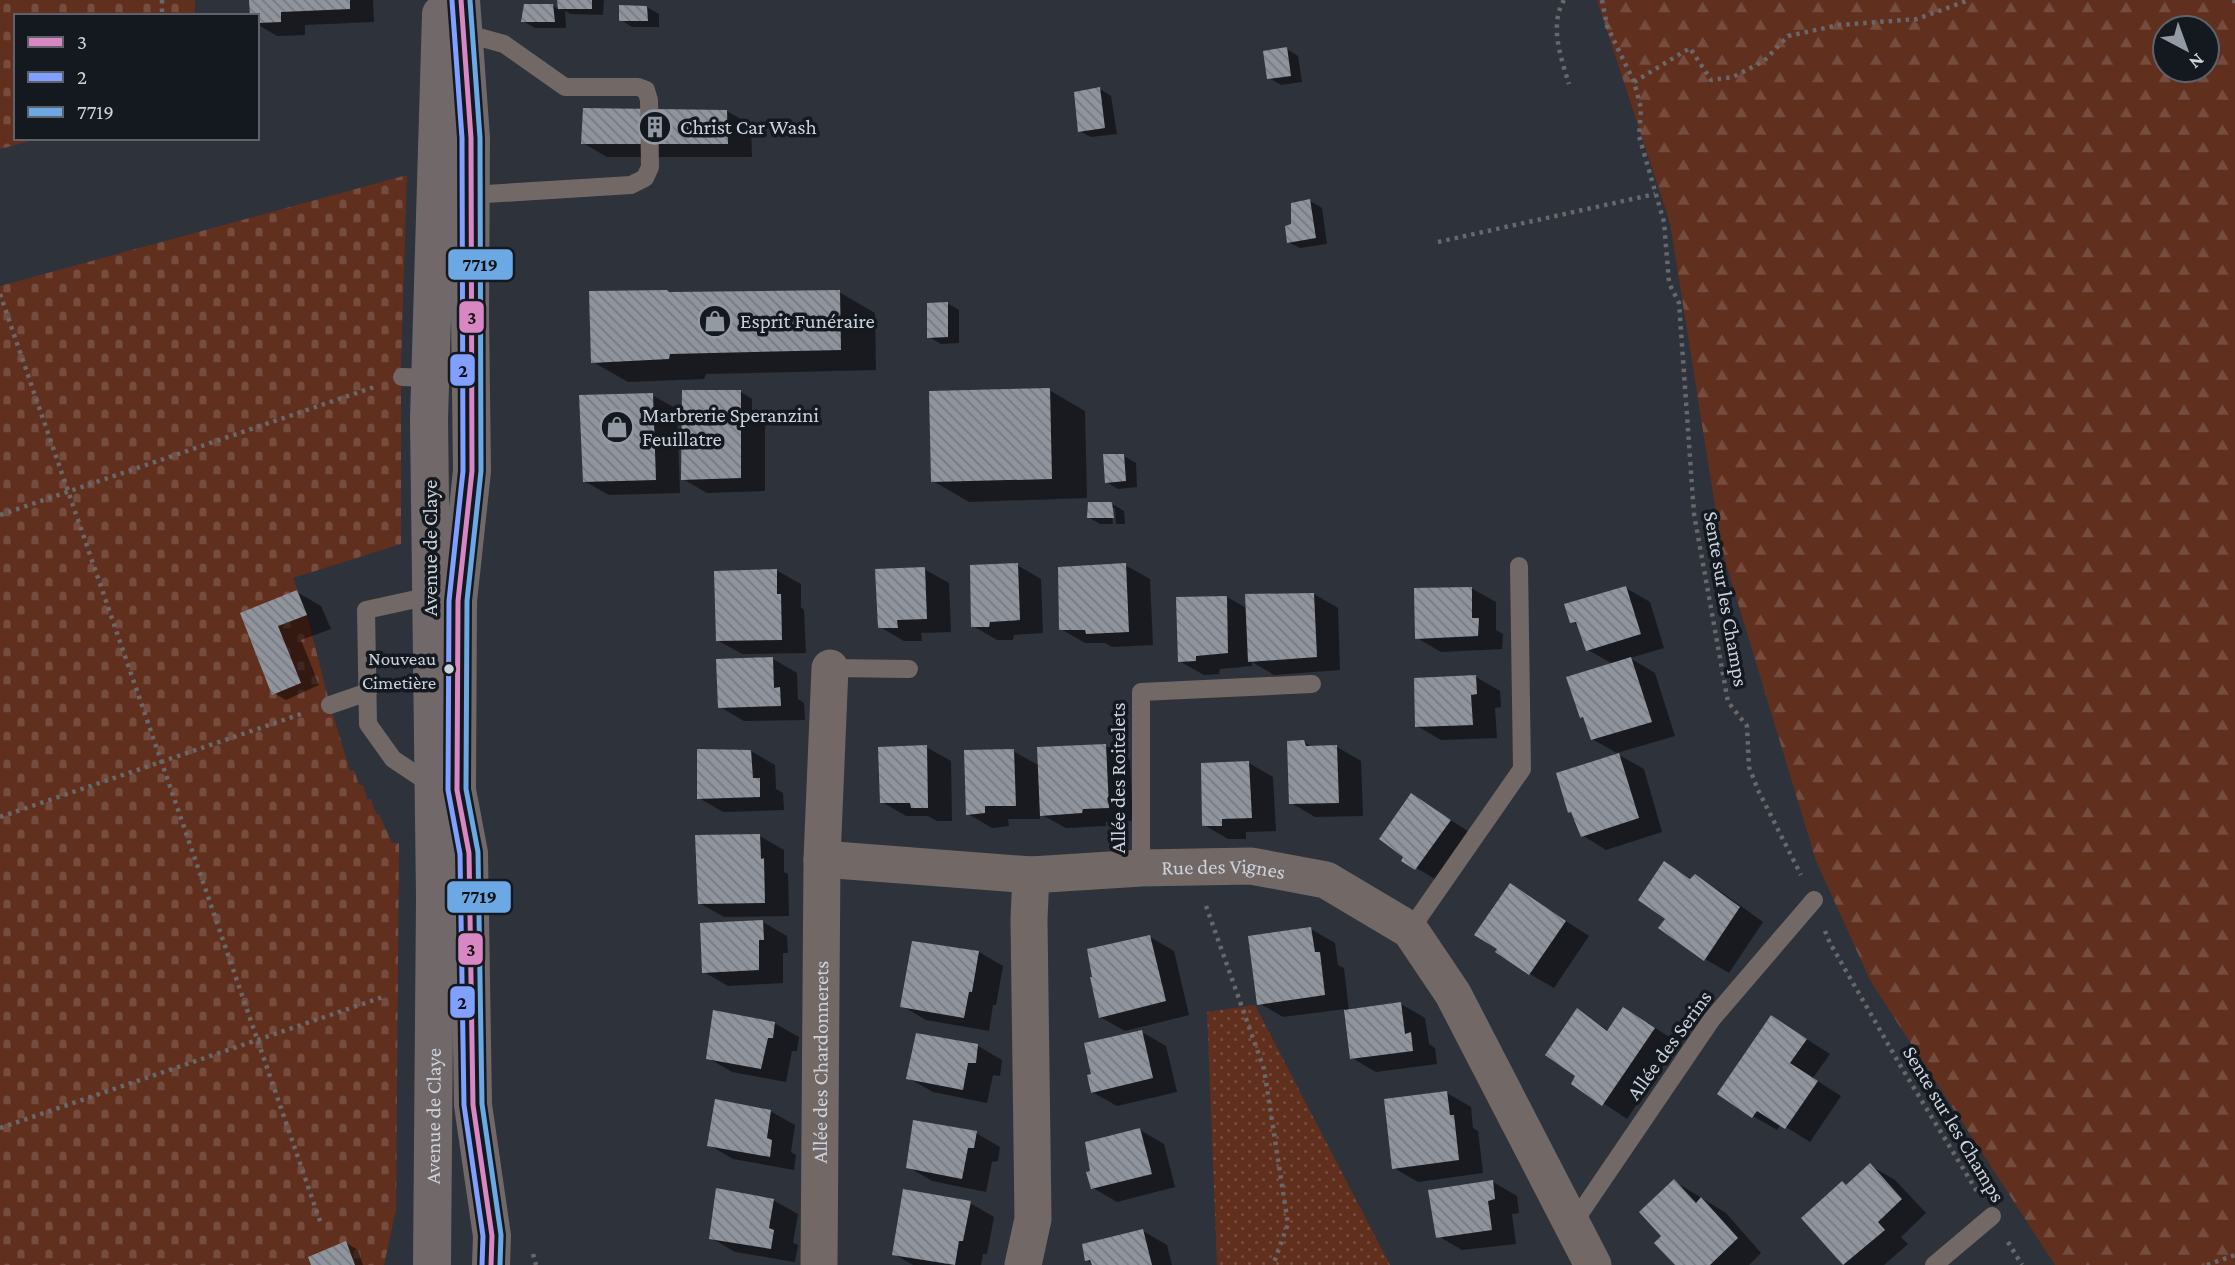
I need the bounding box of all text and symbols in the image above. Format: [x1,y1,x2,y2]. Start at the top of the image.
legend [14,14,259,140]
north arrow [2151,14,2221,84]
text: 3 [77,30,87,54]
text: N [2185,49,2209,74]
text: 2 [77,65,87,89]
text: 7719 [77,100,114,124]
building icon: Christ Car Wash [636,108,674,146]
place label: Christ Car Wash [680,115,817,139]
line badge: 7719 [447,248,514,281]
text: 7719 [462,254,498,275]
line badge: 3 [458,300,485,334]
shop icon: Esprit Funéraire [696,302,734,340]
text: 3 [467,307,477,328]
place label: Esprit Funéraire [740,309,875,333]
line badge: 2 [449,353,476,387]
text: 2 [458,360,468,381]
place label: Marbrerie Speranzini Feuillatre [642,403,819,451]
shop icon: Marbrerie Speranzini Feuillatre [598,408,636,446]
street label: Avenue de Claye [418,480,442,616]
street label: Sente sur les Champs [1699,509,1753,689]
place label: Nouveau Cimetière [362,648,436,693]
marker: Nouveau Cimetière [442,662,456,676]
street label: Allée des Roitelets [1106,703,1130,853]
street label: Rue des Vignes [1161,853,1287,884]
line badge: 7719 [446,880,512,914]
text: 7719 [461,886,497,907]
line badge: 3 [457,932,484,966]
text: 3 [466,939,476,960]
street label: Allée des Chardonnerets [808,960,833,1164]
line badge: 2 [449,985,476,1019]
street label: Allée des Serins [1621,986,1717,1104]
text: 2 [457,992,467,1013]
street label: Sente sur les Champs [1898,1042,2010,1206]
street label: Avenue de Claye [421,1048,446,1184]

